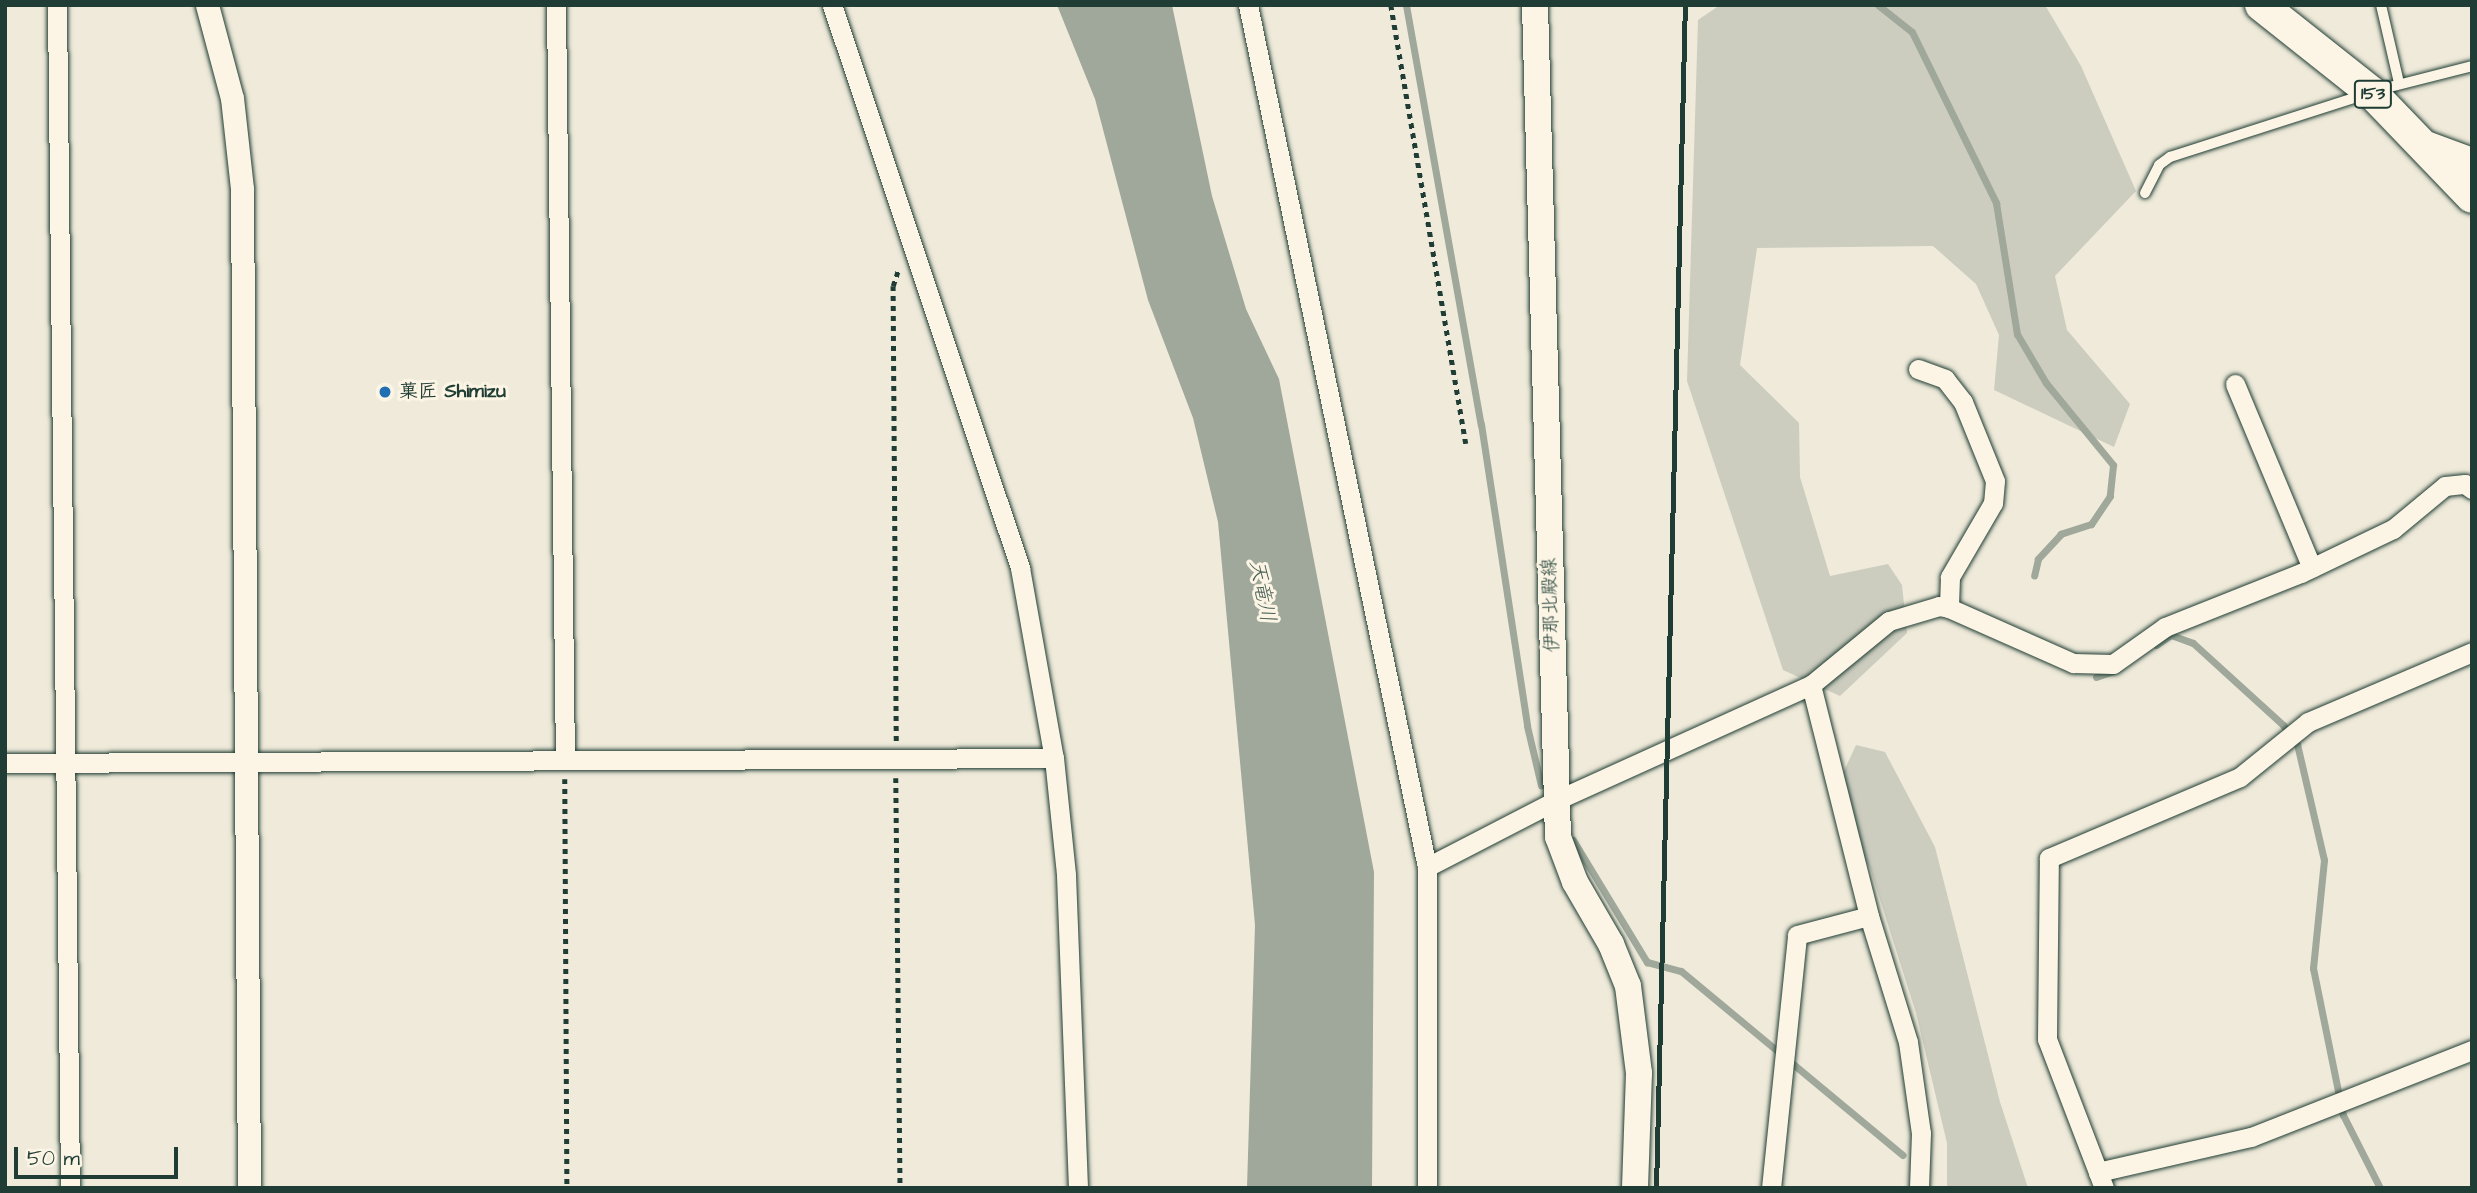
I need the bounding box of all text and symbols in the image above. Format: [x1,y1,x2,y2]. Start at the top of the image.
road number: 153 [2354,80,2392,108]
place label: 菓匠 Shimizu [399,381,506,403]
marker: 菓匠 Shimizu [377,384,393,400]
street label: 伊那北殿線 [1538,557,1564,653]
water label: 天竜川 [1244,558,1280,624]
scale bar [18,1134,182,1178]
text: 50 m [27,1144,80,1173]

